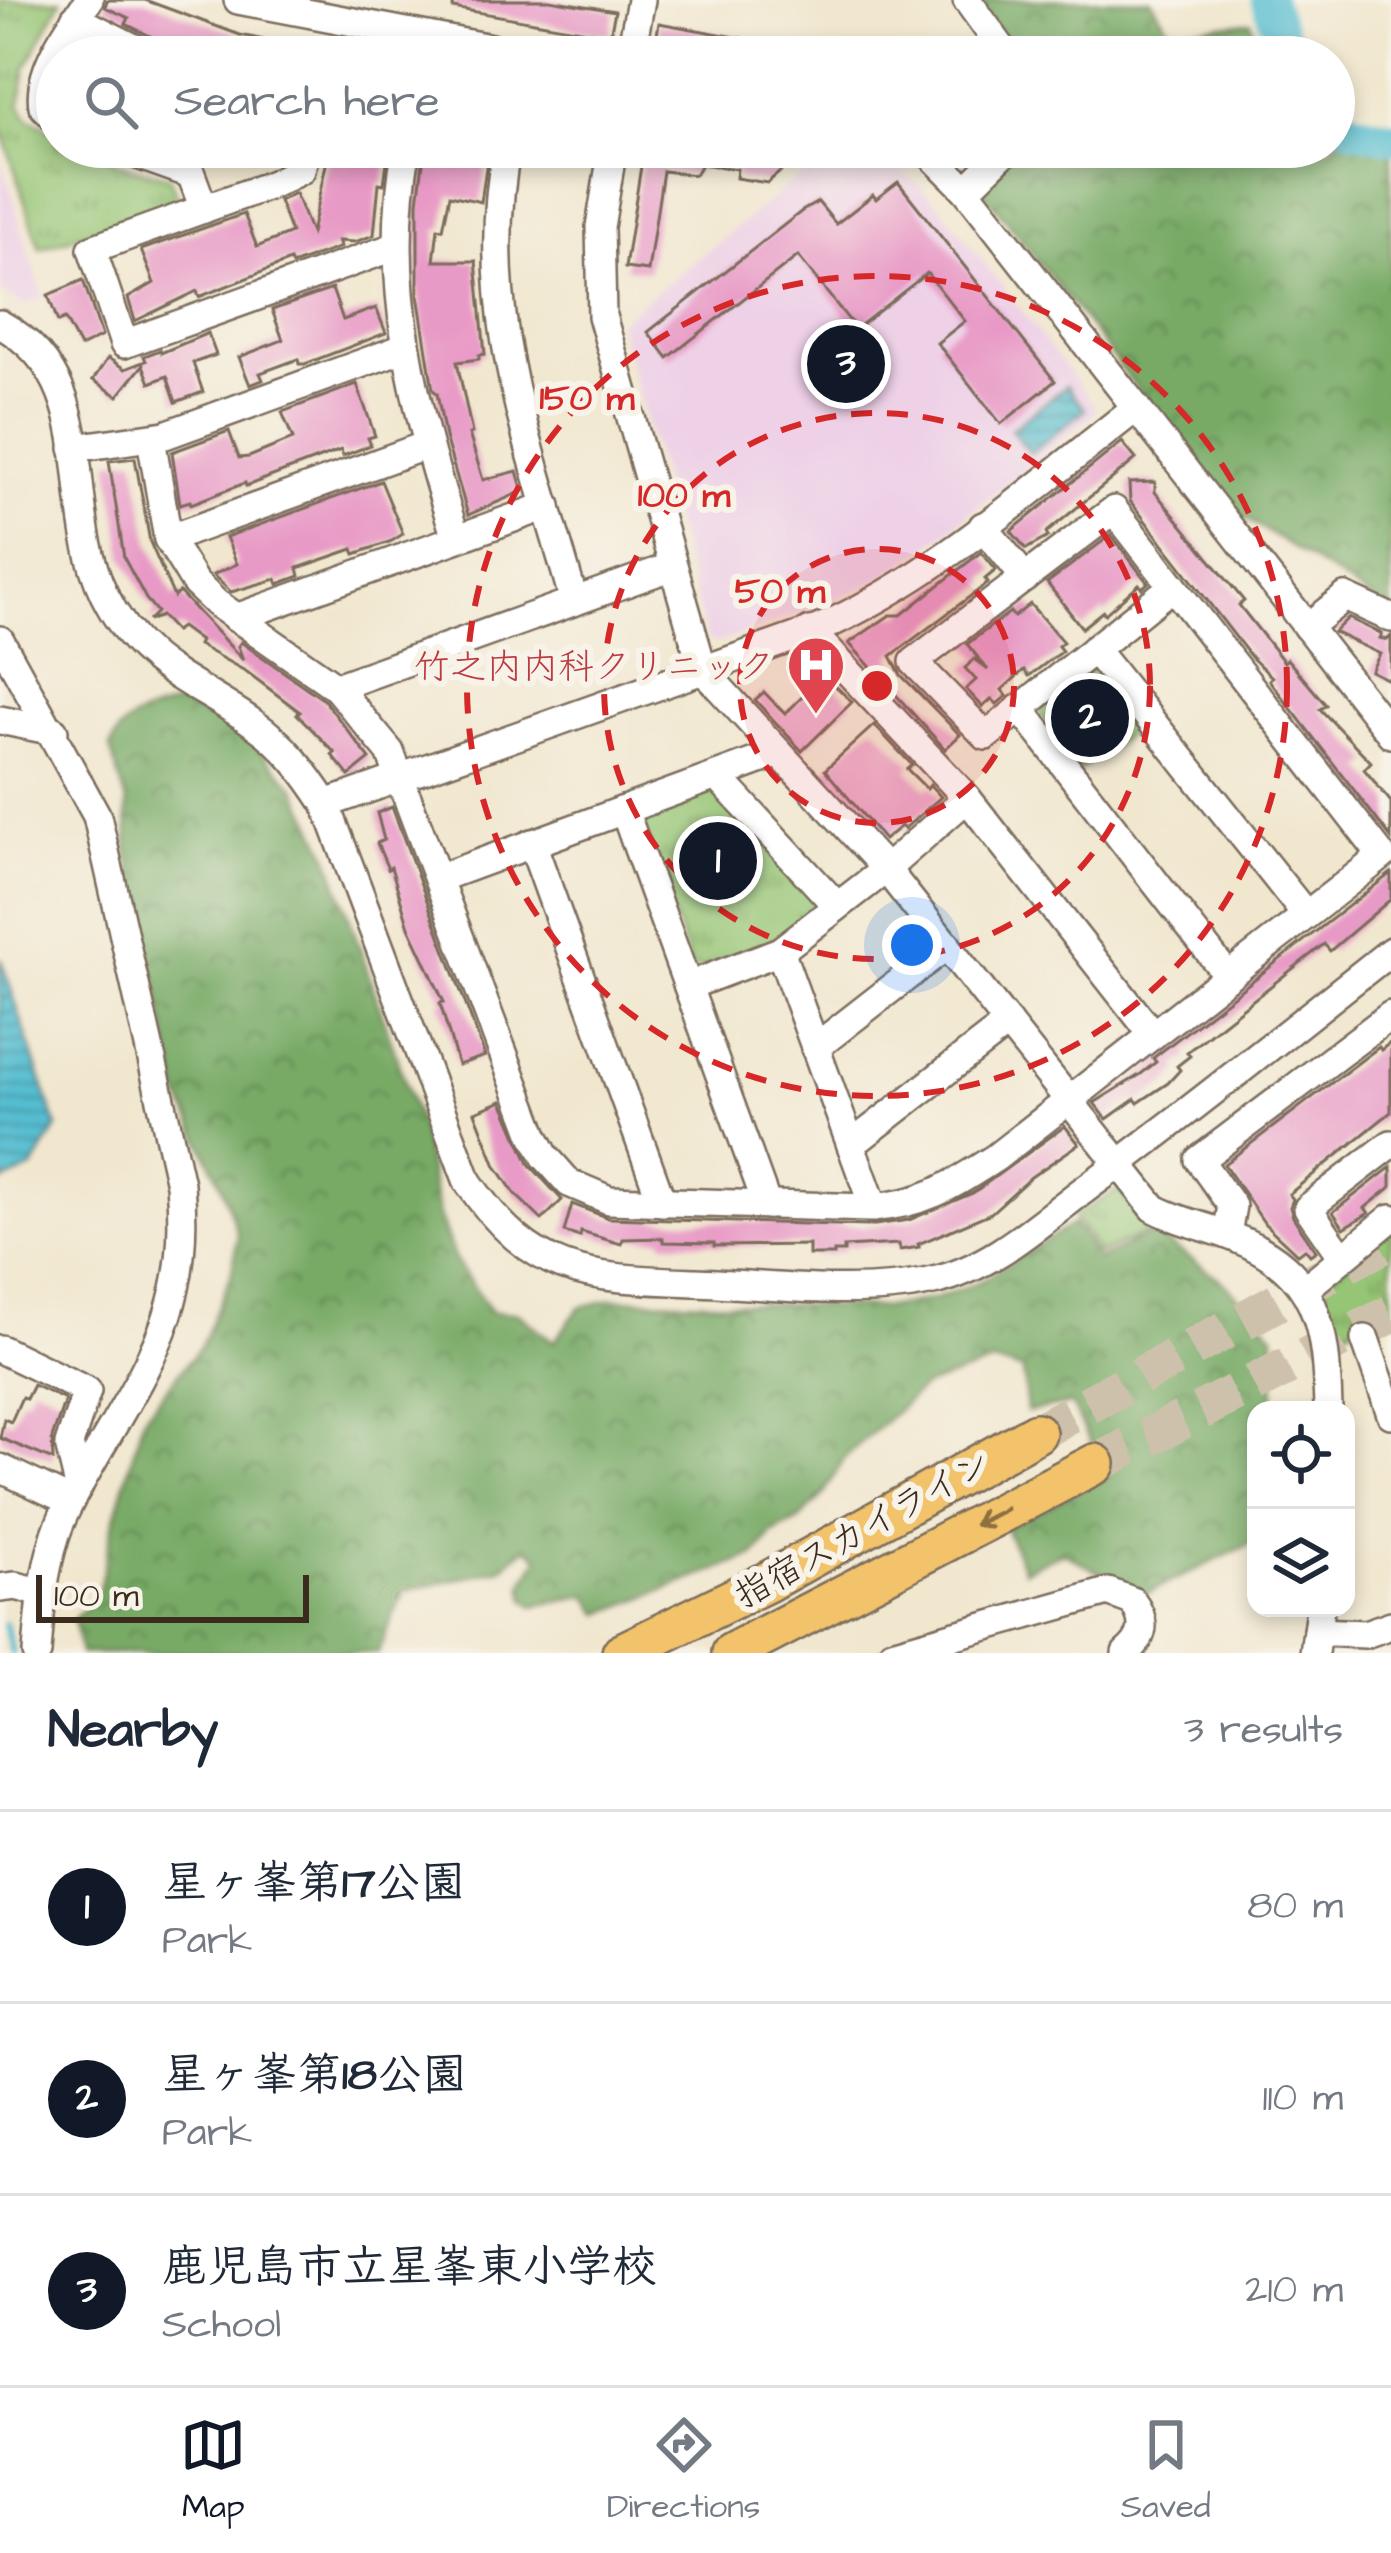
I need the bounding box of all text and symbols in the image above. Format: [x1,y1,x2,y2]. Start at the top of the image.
search box [36,36,1355,168]
icon: search [78,69,144,135]
text: Search here [174,71,440,133]
pin: 3 [807,319,885,409]
text: 150 m [539,373,636,424]
text: 100 m [638,470,731,521]
text: 50 m [735,566,826,617]
hospital icon: 竹之内内科クリニック [785,634,847,716]
place label: 竹之内内科クリニック [414,642,774,693]
centre of rings [856,665,898,707]
pin: 2 [1051,673,1129,763]
pin: 1 [679,816,757,906]
your location [882,915,942,975]
map controls [1247,1401,1355,1617]
button: locate [1247,1401,1355,1509]
street label: 指宿スカイライン [726,1438,1001,1622]
one-way arrow [973,1507,1009,1530]
button: layers [1247,1509,1355,1617]
scale bar [36,1569,309,1622]
text: 100 m [54,1573,139,1619]
text: Nearby [48,1696,218,1767]
text: 3 results [1184,1704,1343,1758]
text: 星ヶ峯第17公園 [162,1853,465,1915]
text: 1 [85,1880,90,1934]
text: 80 m [1247,1880,1343,1934]
text: Park [162,1915,252,1969]
text: 星ヶ峯第18公園 [162,2045,467,2107]
text: 2 [76,2072,98,2126]
text: 110 m [1262,2072,1343,2126]
text: Park [162,2107,252,2161]
text: 鹿児島市立星峯東小学校 [162,2237,657,2299]
text: 3 [77,2264,97,2318]
text: 210 m [1245,2264,1343,2318]
text: School [162,2299,281,2353]
tab: Map [180,2412,246,2530]
tab: Directions [607,2412,760,2530]
tab: Saved [1121,2412,1211,2530]

